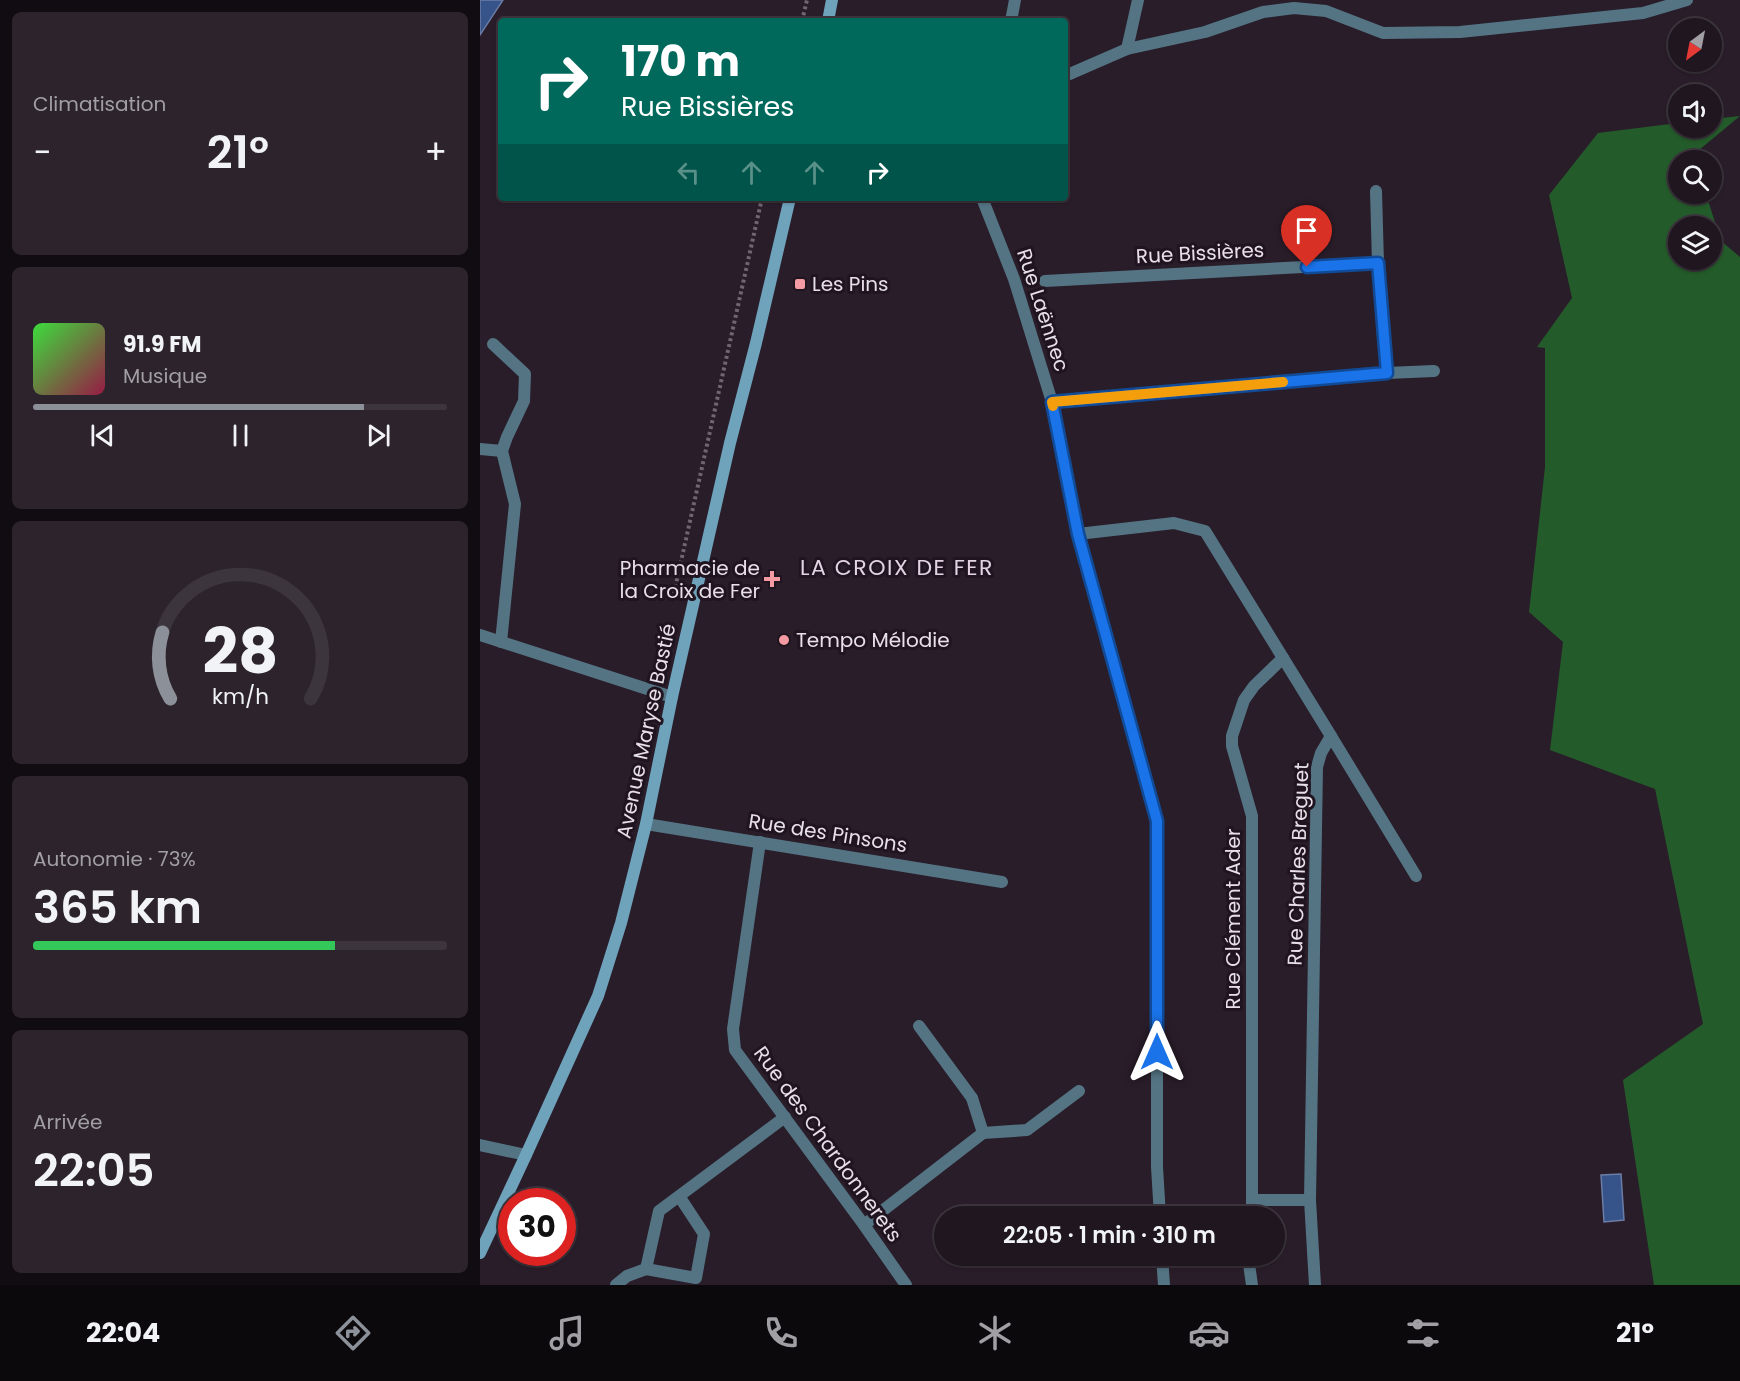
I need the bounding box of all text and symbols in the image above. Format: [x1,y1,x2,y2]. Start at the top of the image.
north arrow [1668,18,1722,72]
map controls [1668,18,1722,270]
text: 170 m [621,32,740,91]
icon: right [522,42,600,120]
button: sound [1668,84,1722,138]
text: Rue Bissières [621,88,794,125]
text: Climatisation [33,90,166,118]
text: 21° [207,121,269,184]
text: − [33,129,51,176]
text: + [424,129,447,176]
button: search [1668,150,1722,204]
icon: left [672,156,705,189]
icon: ahead [735,156,768,189]
icon: ahead [798,156,831,189]
icon: right [861,156,894,189]
pin [1281,205,1332,267]
icon: arrive [1290,214,1323,247]
button: layers [1668,216,1722,270]
street label: Rue Bissières [1135,236,1265,270]
street label: Rue Laënnec [1010,245,1076,375]
place label: Les Pins [812,270,889,298]
marker: Les Pins [793,277,807,291]
text: 91.9 FM [123,329,201,360]
text: Musique [123,362,207,390]
icon: previous [86,419,119,452]
icon: pause [224,419,257,452]
icon: next [362,419,395,452]
district label: LA CROIX DE FER [800,552,994,583]
place label: Pharmacie de la Croix de Fer [619,554,760,605]
marker: Pharmacie de la Croix de Fer [765,572,779,586]
text: 28 [202,608,278,696]
street label: Avenue Maryse Bastié [610,621,682,841]
place label: Tempo Mélodie [796,626,950,654]
marker: Tempo Mélodie [777,633,791,647]
text: km/h [211,682,269,713]
street label: Rue Charles Breguet [1280,762,1316,966]
street label: Rue des Pinsons [747,807,909,859]
street label: Rue Clément Ader [1219,829,1247,1009]
text: Autonomie · 73% [33,845,196,873]
text: 365 km [33,876,202,939]
position arrow [1125,1020,1189,1084]
street label: Rue des Chardonnerets [747,1040,909,1248]
text: Arrivée [33,1108,102,1136]
text: 22:05 [33,1139,155,1202]
speed limit sign: 30 [498,1188,576,1266]
text: 22:05 · 1 min · 310 m [1003,1220,1216,1251]
icon: directions [332,1312,374,1354]
icon: music [546,1312,588,1354]
icon: phone [760,1312,802,1354]
icon: climate [974,1312,1016,1354]
icon: car [1188,1312,1230,1354]
icon: filters [1402,1312,1444,1354]
text: 22:04 [86,1314,160,1351]
text: 21° [1616,1314,1654,1351]

